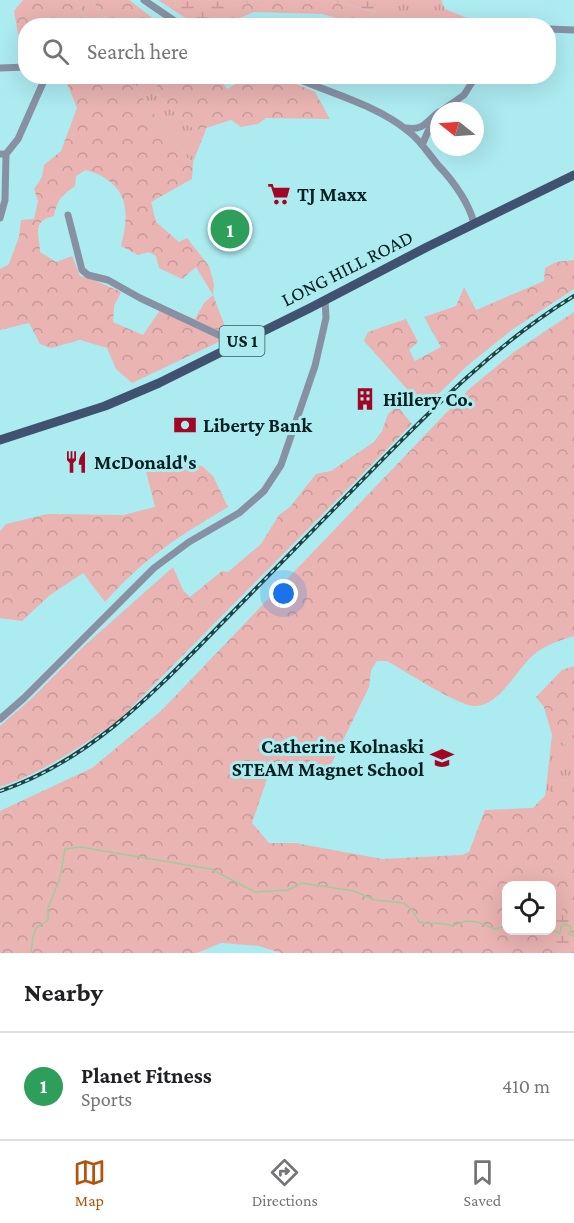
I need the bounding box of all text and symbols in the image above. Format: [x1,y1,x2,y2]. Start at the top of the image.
search box [18,18,556,84]
icon: search [39,35,72,68]
text: Search here [87,39,188,64]
north arrow [430,102,484,156]
supermarket icon: TJ Maxx [266,181,292,207]
place label: TJ Maxx [297,183,368,205]
pin: 1 [210,206,250,252]
street label: LONG HILL ROAD [278,225,416,311]
road number: US 1 [220,326,264,356]
building icon: Hillery Co. [352,386,378,412]
place label: Hillery Co. [383,388,473,410]
bank icon: Liberty Bank [172,412,198,438]
place label: Liberty Bank [203,414,313,436]
restaurant icon: McDonald's [63,449,89,475]
place label: McDonald's [94,451,196,473]
your location [269,579,298,608]
place label: Catherine Kolnaski STEAM Magnet School [232,735,424,780]
school or university icon: Catherine Kolnaski STEAM Magnet School [429,745,455,771]
map controls [502,881,556,935]
button: locate [502,881,556,935]
text: Nearby [24,978,103,1007]
text: Planet Fitness [81,1063,212,1088]
text: 1 [40,1075,47,1097]
text: 410 m [502,1075,550,1097]
text: Sports [81,1088,132,1110]
tab: Map [73,1156,106,1209]
tab: Directions [252,1156,318,1209]
tab: Saved [464,1156,501,1209]

